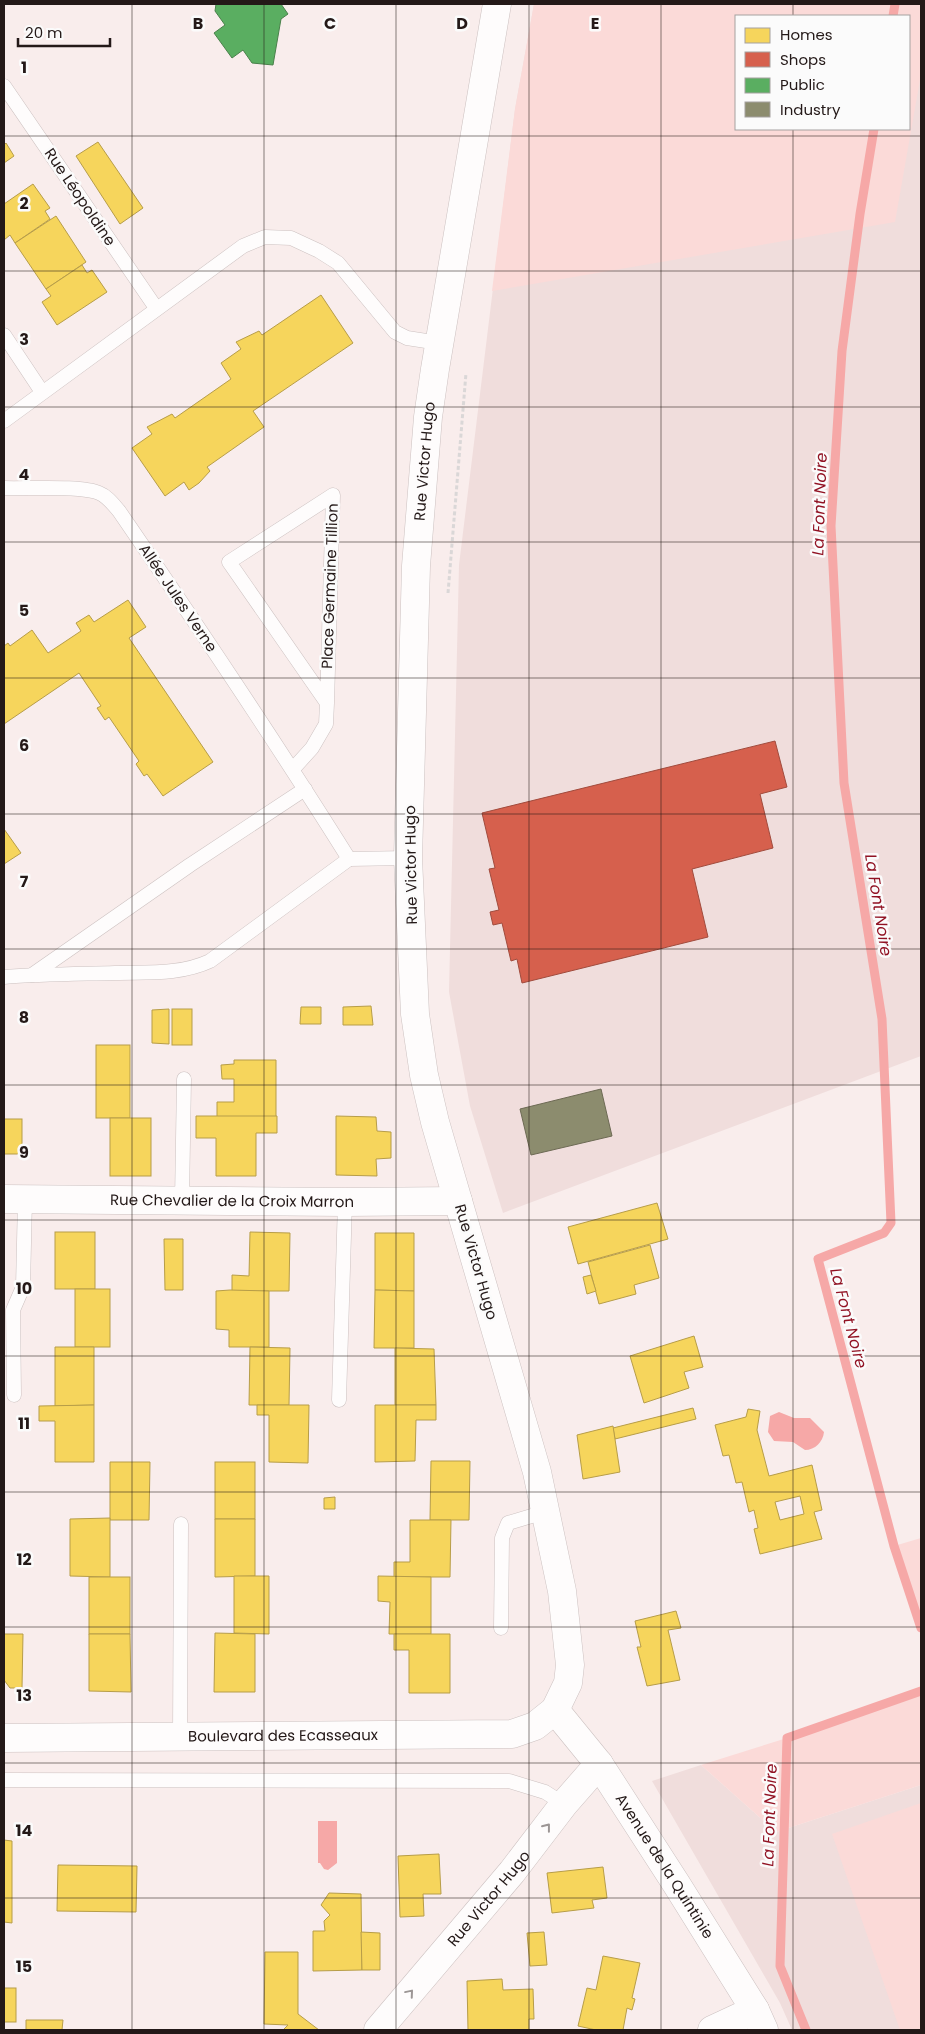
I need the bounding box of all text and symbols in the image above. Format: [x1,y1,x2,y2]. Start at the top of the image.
text: B [193,12,203,35]
text: C [324,12,336,35]
text: D [456,12,468,35]
text: E [591,12,599,35]
scale bar [18,15,110,47]
legend [735,15,910,130]
text: 20 m [25,22,63,43]
text: Homes [780,24,833,45]
text: Shops [780,49,826,70]
text: 1 [21,56,27,79]
text: Public [780,74,825,95]
text: Industry [780,99,841,120]
street label: Rue Léopoldine [40,144,121,250]
text: 2 [19,192,29,215]
text: 3 [19,328,29,351]
street label: Rue Victor Hugo [409,400,440,522]
water label: La Font Noire [806,452,833,556]
text: 4 [19,463,30,486]
street label: Place Germaine Tillion [316,503,343,669]
street label: Allée Jules Verne [134,539,222,656]
text: 5 [19,599,29,622]
text: 6 [19,734,29,757]
street label: Rue Victor Hugo [399,805,422,925]
water label: La Font Noire [859,852,898,958]
text: 7 [20,870,29,893]
text: 8 [19,1006,29,1029]
text: 9 [19,1141,29,1164]
street label: Rue Chevalier de la Croix Marron [110,1189,354,1212]
street label: Rue Victor Hugo [450,1202,503,1322]
water label: La Font Noire [824,1265,873,1371]
text: 10 [16,1277,32,1300]
text: 11 [18,1412,30,1435]
text: 12 [16,1548,32,1571]
text: 13 [16,1684,32,1707]
street label: Boulevard des Ecasseaux [188,1724,378,1747]
water label: La Font Noire [756,1763,783,1867]
street label: Avenue de la Quintinie [611,1789,719,1942]
text: 14 [16,1819,33,1842]
one-way arrow [541,1824,549,1833]
street label: Rue Victor Hugo [442,1846,535,1951]
text: 15 [16,1955,32,1978]
one-way arrow [404,1990,413,1999]

